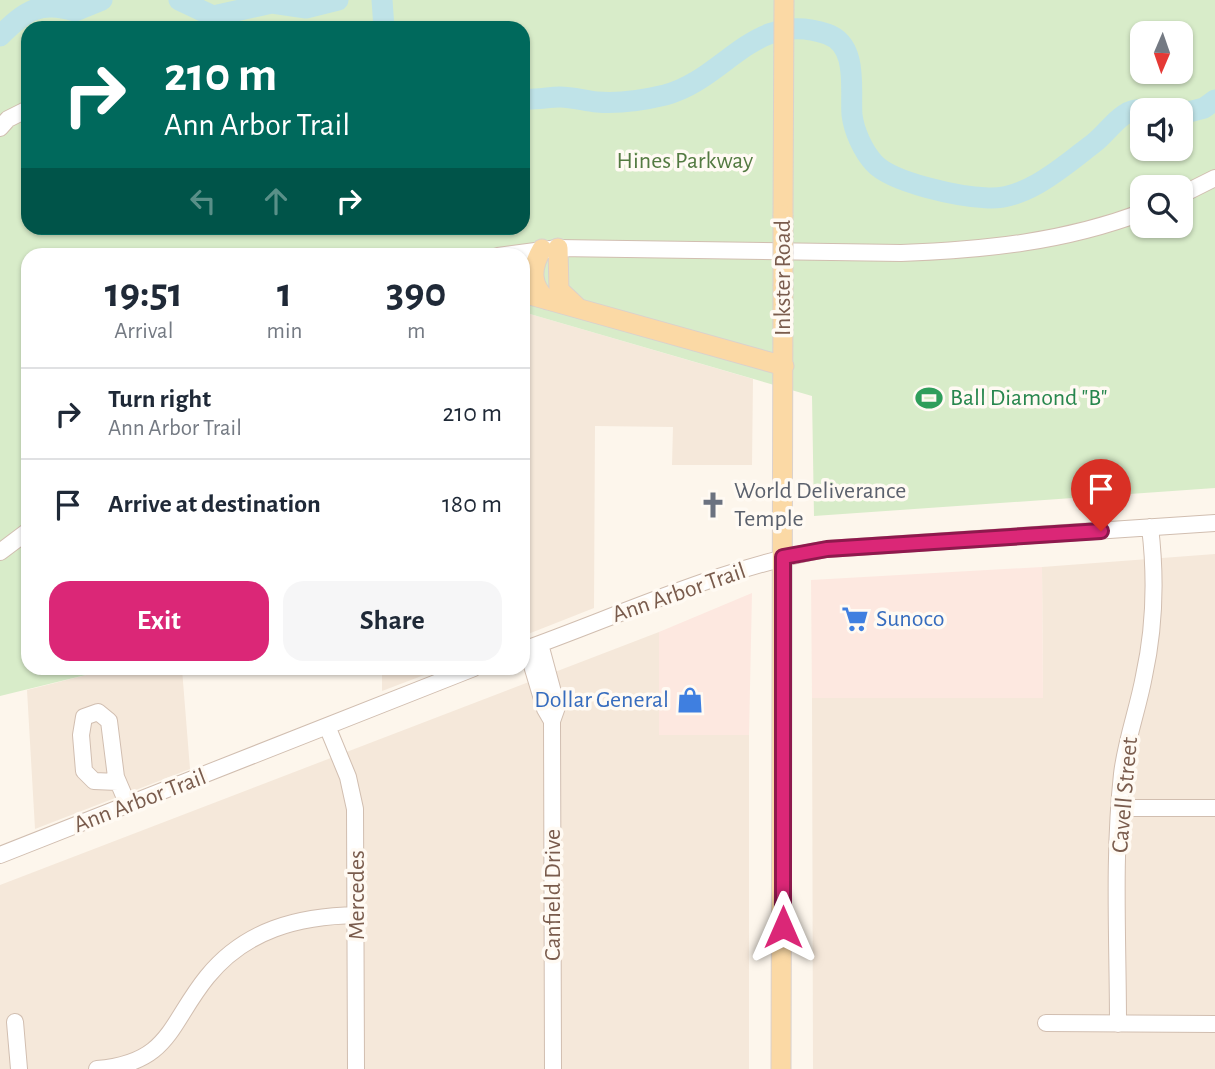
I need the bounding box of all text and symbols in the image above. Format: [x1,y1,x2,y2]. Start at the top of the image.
north arrow [1130,21,1194,84]
map controls [1130,21,1193,238]
icon: right [49,49,140,140]
text: 210 m [164,51,277,100]
button: sound [1130,98,1193,161]
text: Ann Arbor Trail [164,109,350,141]
park label: Hines Parkway [617,149,753,173]
button: search [1130,175,1193,238]
icon: left [184,182,222,220]
icon: ahead [257,182,295,220]
icon: right [330,182,368,220]
street label: Inkster Road [771,220,795,336]
text: 19:51 [105,272,183,314]
text: 1 [277,272,292,314]
text: 390 [386,272,446,314]
text: Arrival [114,320,173,343]
text: min [267,320,302,343]
text: m [407,320,425,343]
sports icon: Ball Diamond "B" [914,383,944,413]
text: Turn right [108,386,211,412]
place label: Ball Diamond "B" [950,386,1107,410]
icon: right [49,395,87,433]
text: 210 m [442,400,502,426]
text: Ann Arbor Trail [108,417,242,440]
pin [1071,459,1131,531]
icon: arrive [1082,470,1120,508]
place label: World Deliverance Temple [734,479,906,531]
icon: arrive [49,486,87,524]
church icon: World Deliverance Temple [698,490,728,520]
text: Arrive at destination [108,491,321,517]
text: 180 m [442,491,502,517]
street label: Ann Arbor Trail [609,559,749,627]
button: Exit [49,581,269,661]
button: Share [283,581,502,661]
supermarket icon: Sunoco [840,604,870,634]
place label: Sunoco [876,607,945,631]
shop icon: Dollar General [675,685,705,715]
place label: Dollar General [534,688,669,712]
street label: Cavell Street [1108,736,1142,854]
street label: Ann Arbor Trail [70,765,210,837]
street label: Canfield Drive [541,829,565,961]
street label: Mercedes [345,850,369,940]
position arrow [746,890,820,964]

